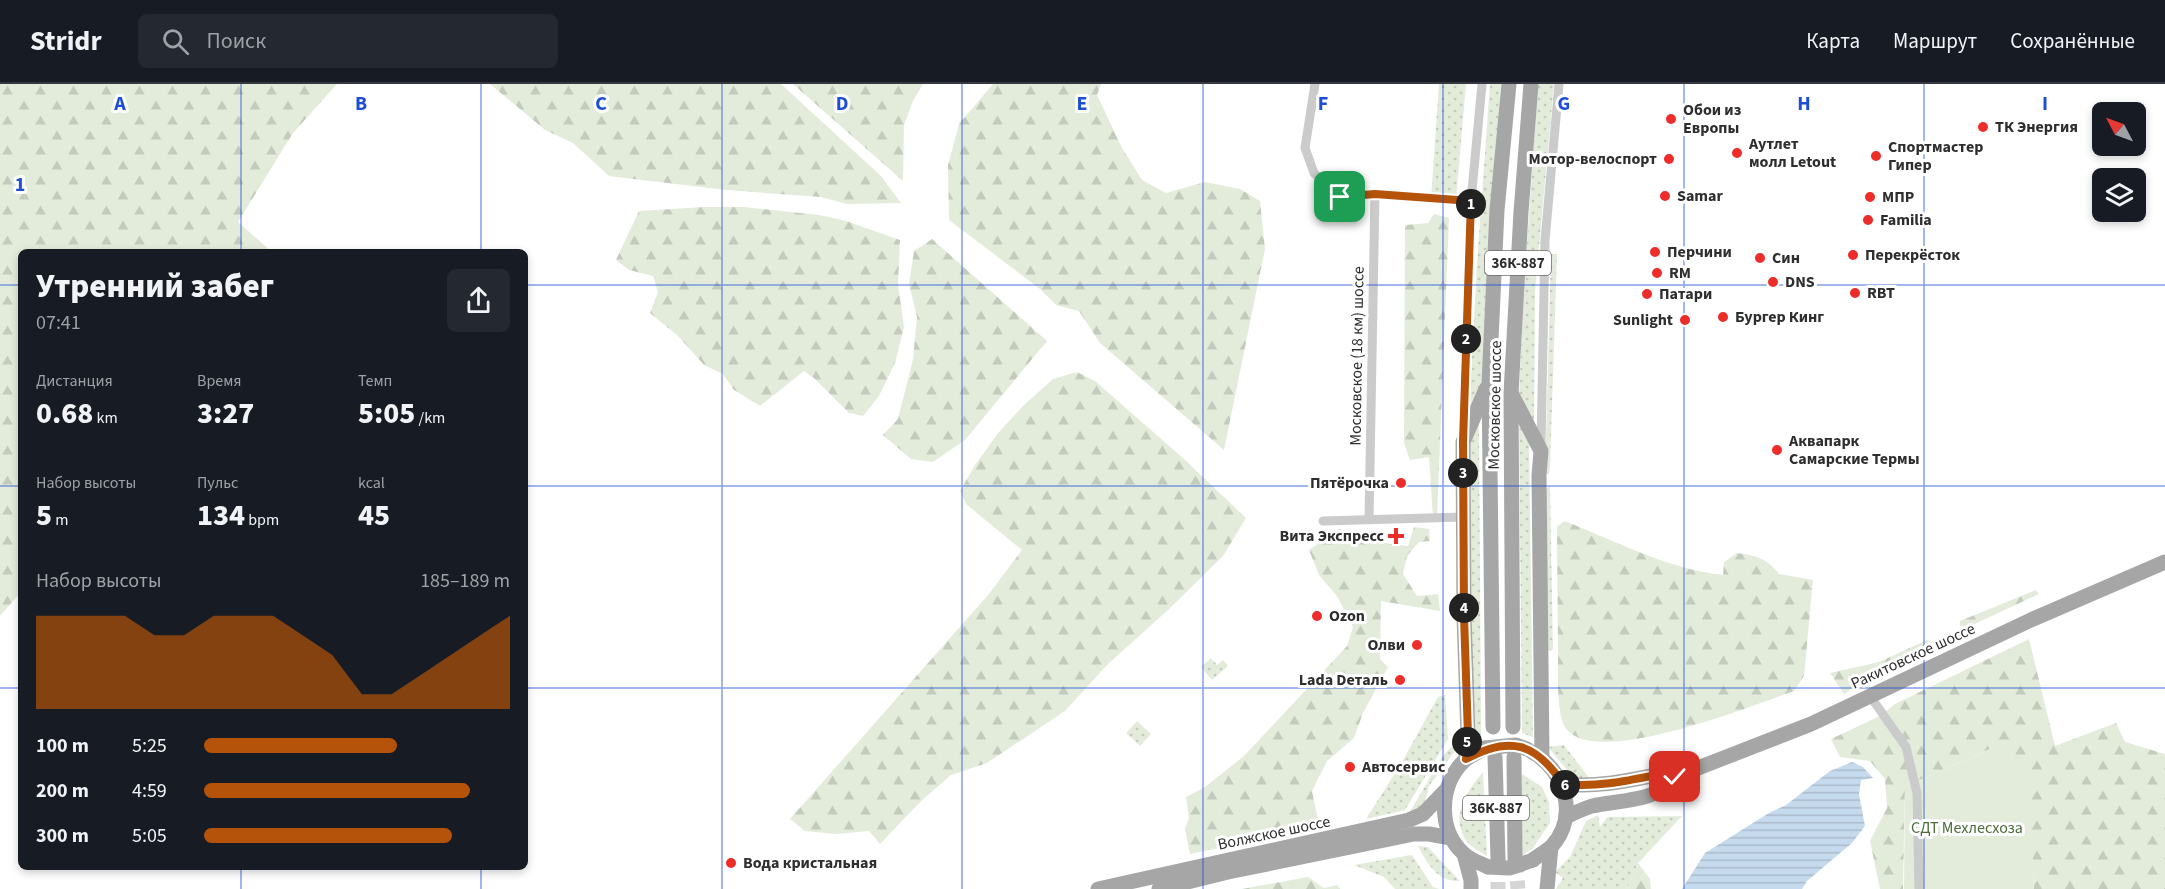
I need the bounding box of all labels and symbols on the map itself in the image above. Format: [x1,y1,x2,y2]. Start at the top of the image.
text: A [113,90,126,118]
text: B [355,90,367,118]
text: C [595,90,607,118]
text: D [836,90,848,118]
text: E [1077,90,1087,118]
text: F [1318,90,1328,118]
text: G [1558,90,1570,118]
text: H [1797,90,1811,118]
text: I [2042,90,2048,118]
place label: Обои из Европы [1683,99,1742,139]
north arrow [2092,102,2146,156]
marker: Обои из Европы [1664,112,1678,126]
place label: ТК Энергия [1995,116,2078,138]
marker: ТК Энергия [1976,120,1990,134]
place label: Аутлет молл Letout [1748,133,1836,173]
place label: Спортмастер Гипер [1888,136,1983,176]
marker: Аутлет молл Letout [1730,146,1744,160]
place label: Мотор-велоспорт [1528,148,1657,170]
marker: Спортмастер Гипер [1869,149,1883,163]
marker: Мотор-велоспорт [1662,152,1676,166]
text: 1 [15,171,25,199]
pin [1314,171,1365,222]
place label: Samar [1677,185,1723,207]
place label: МПР [1882,186,1914,208]
pin: 1 [1456,189,1486,219]
marker: Samar [1658,189,1672,203]
marker: МПР [1863,190,1877,204]
place label: Familia [1880,209,1932,231]
marker: Familia [1861,213,1875,227]
place label: Перчини [1667,241,1732,263]
place label: Перекрёсток [1865,244,1960,266]
marker: Перчини [1648,245,1662,259]
place label: Син [1772,247,1800,269]
marker: Перекрёсток [1846,248,1860,262]
road number: 36К-887 [1485,251,1551,275]
marker: Син [1753,251,1767,265]
place label: RM [1669,262,1691,284]
street label: Московское (18 км) шоссе [1344,266,1370,446]
marker: RM [1650,266,1664,280]
place label: DNS [1785,271,1815,293]
marker: DNS [1766,275,1780,289]
place label: RBT [1867,282,1895,304]
place label: Патари [1659,283,1712,305]
marker: RBT [1848,286,1862,300]
marker: Патари [1640,287,1654,301]
place label: Бургер Кинг [1735,306,1824,328]
place label: Sunlight [1613,309,1673,331]
marker: Бургер Кинг [1716,310,1730,324]
marker: Sunlight [1678,313,1692,327]
pin: 2 [1451,324,1481,354]
street label: Московское шоссе [1483,340,1507,470]
place label: Аквапарк Самарские Термы [1788,430,1919,470]
marker: Аквапарк Самарские Термы [1770,443,1784,457]
pin: 3 [1448,458,1478,488]
place label: Пятёрочка [1310,472,1389,494]
marker: Пятёрочка [1394,476,1408,490]
place label: Вита Экспресс [1280,525,1385,547]
marker: Вита Экспресс [1389,529,1403,543]
pin: 4 [1449,593,1479,623]
place label: Ozon [1329,605,1365,627]
marker: Ozon [1310,609,1324,623]
street label: Ракитовское шоссе [1847,618,1979,694]
place label: Олви [1367,634,1405,656]
marker: Олви [1410,638,1424,652]
place label: Lada Dеталь [1299,669,1388,691]
marker: Lada Dеталь [1393,673,1407,687]
pin: 5 [1452,727,1482,757]
pin [1649,751,1700,802]
place label: Автосервис [1361,756,1446,778]
marker: Автосервис [1343,760,1357,774]
pin: 6 [1550,770,1580,800]
road number: 36К-887 [1463,796,1529,820]
street label: Волжское шоссе [1216,810,1332,856]
park label: СДТ Мехлесхоза [1911,817,2023,839]
place label: Вода кристальная [743,852,877,874]
marker: Вода кристальная [724,856,738,870]

